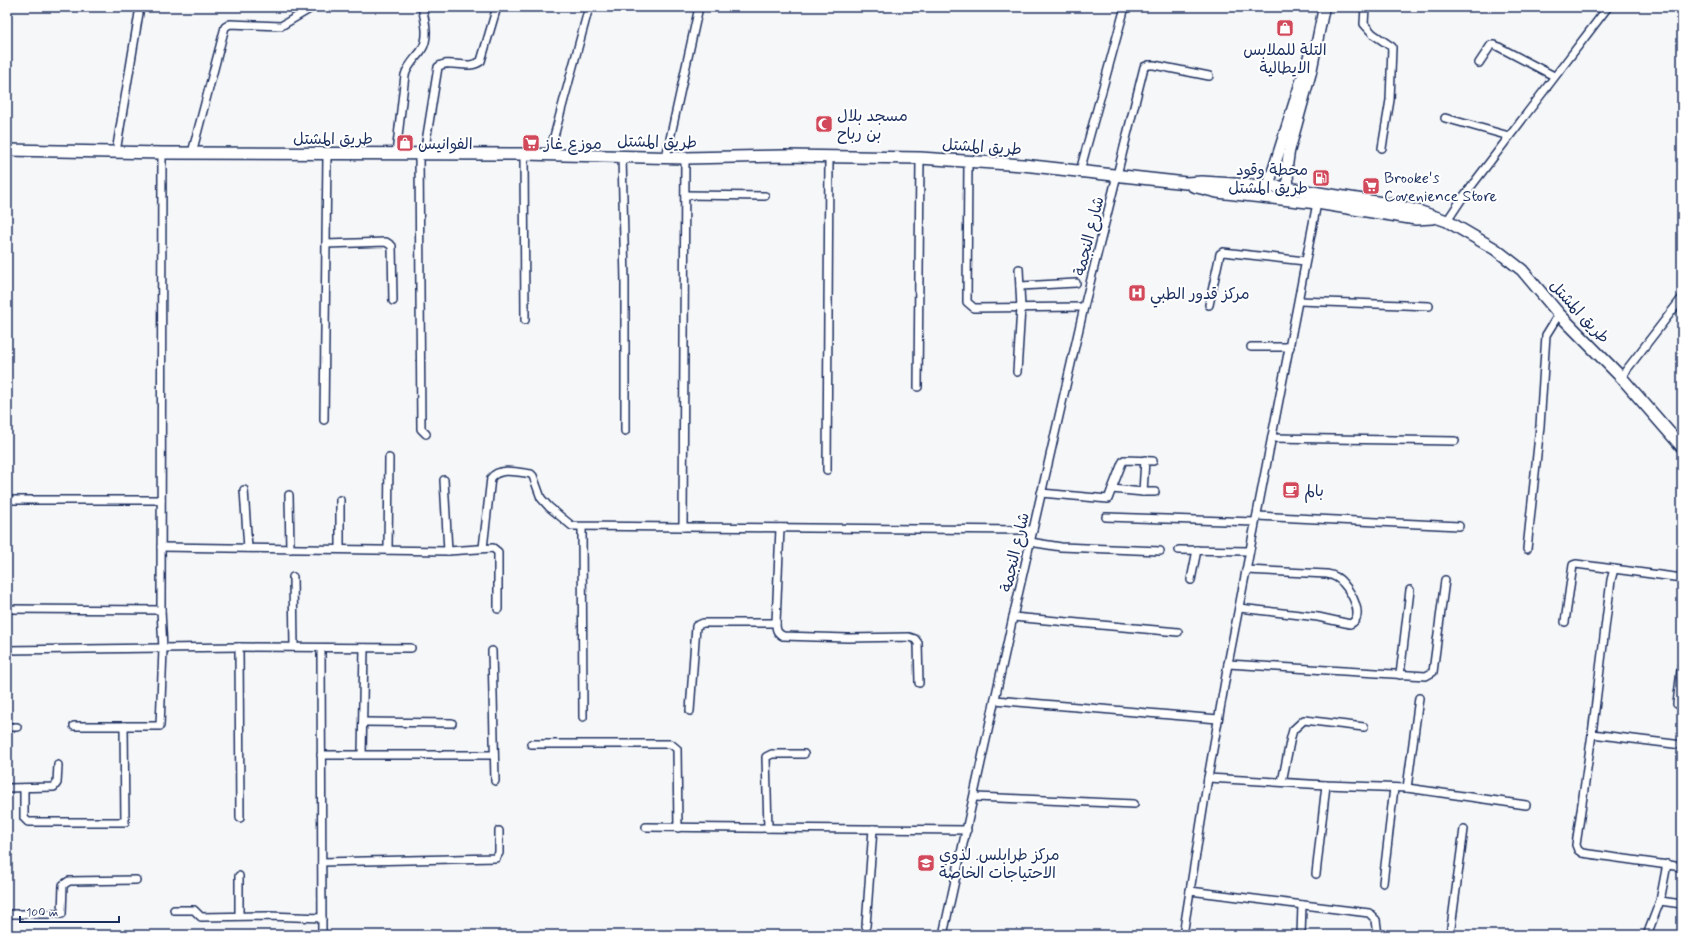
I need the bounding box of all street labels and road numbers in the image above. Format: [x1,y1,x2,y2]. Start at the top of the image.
street label: طريق المشتل [293,129,373,150]
street label: طريق المشتل [617,131,697,154]
street label: طريق المشتل [941,134,1022,161]
street label: شارع النجمة [1069,194,1109,278]
street label: طريق المشتل [1544,276,1614,348]
street label: شارع النجمة [996,510,1035,594]

